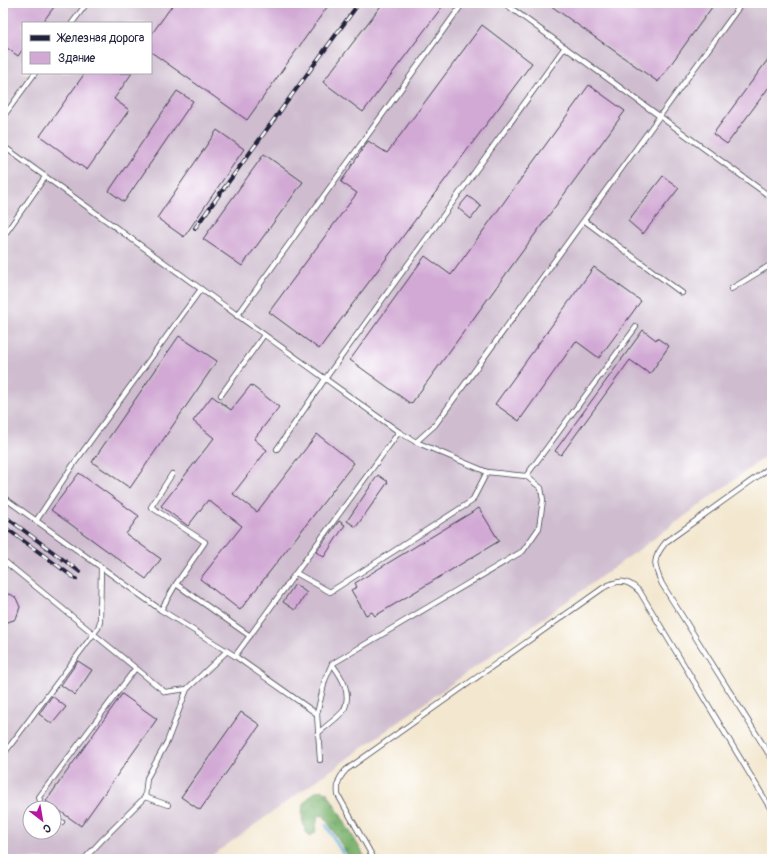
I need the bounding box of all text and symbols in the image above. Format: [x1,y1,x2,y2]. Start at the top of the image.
legend [22,22,152,74]
text: Железная дорога [56,31,145,46]
text: Здание [58,51,95,66]
north arrow [22,800,62,840]
text: С [40,821,53,836]

